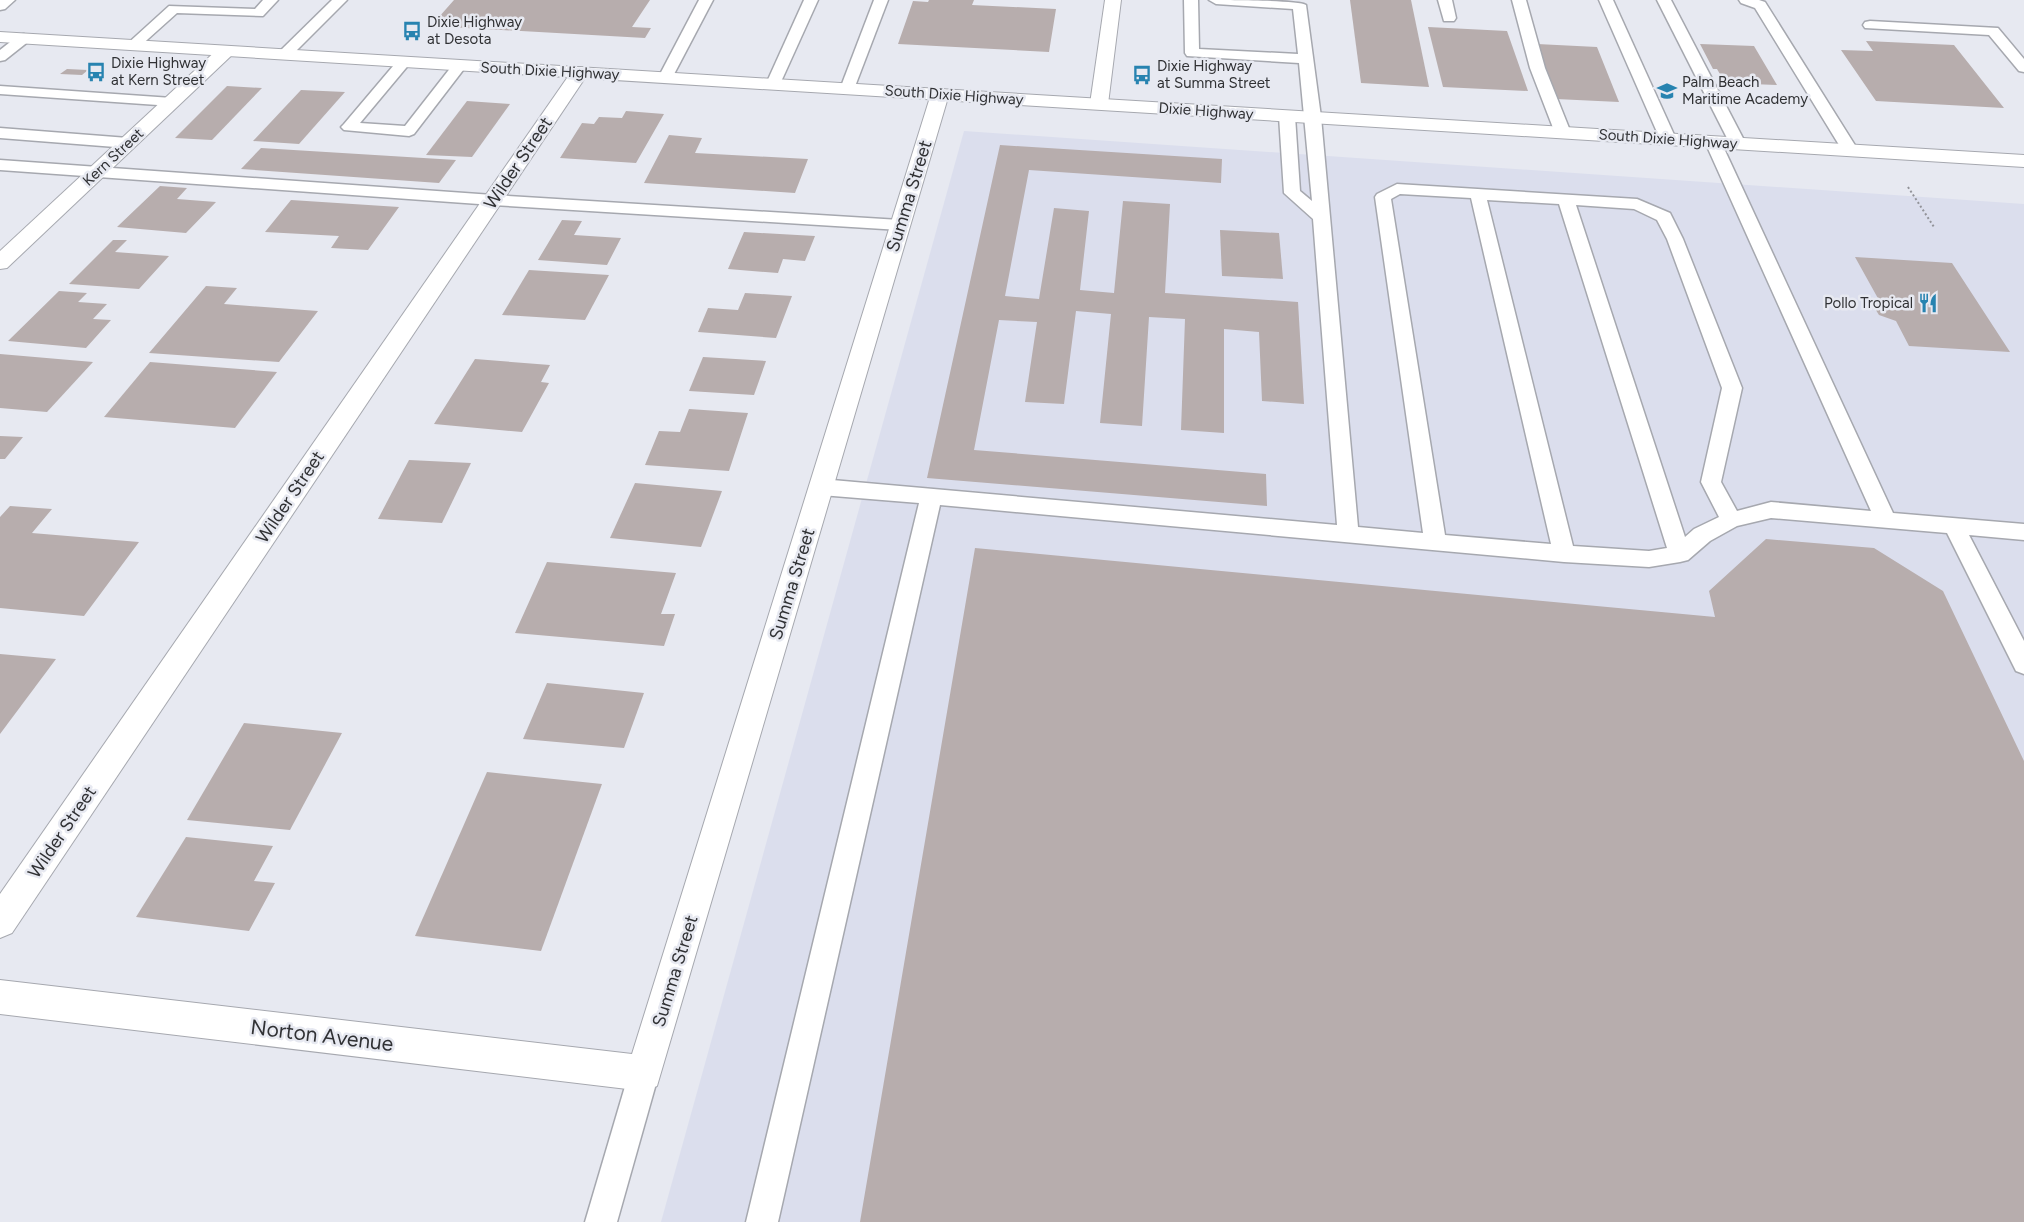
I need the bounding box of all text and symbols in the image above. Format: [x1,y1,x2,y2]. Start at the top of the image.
place label: Dixie Highway at Desota [427,13,522,48]
bus stop icon: Dixie Highway at Desota [401,20,423,42]
place label: Dixie Highway at Kern Street [111,54,206,89]
place label: Dixie Highway at Summa Street [1157,57,1271,92]
street label: South Dixie Highway [480,58,620,84]
bus stop icon: Dixie Highway at Kern Street [85,61,107,83]
bus stop icon: Dixie Highway at Summa Street [1131,64,1153,86]
place label: Palm Beach Maritime Academy [1682,73,1808,108]
school or university icon: Palm Beach Maritime Academy [1656,80,1678,102]
street label: South Dixie Highway [884,81,1024,109]
street label: Dixie Highway [1158,99,1254,123]
street label: Wilder Street [479,112,557,213]
street label: Kern Street [79,124,147,190]
street label: South Dixie Highway [1598,125,1738,153]
street label: Summa Street [882,137,936,255]
restaurant icon: Pollo Tropical [1917,292,1939,314]
place label: Pollo Tropical [1824,294,1913,312]
street label: Wilder Street [251,446,329,547]
street label: Summa Street [765,525,819,643]
street label: Wilder Street [23,781,101,882]
street label: Summa Street [648,912,702,1030]
street label: Norton Avenue [249,1014,395,1056]

